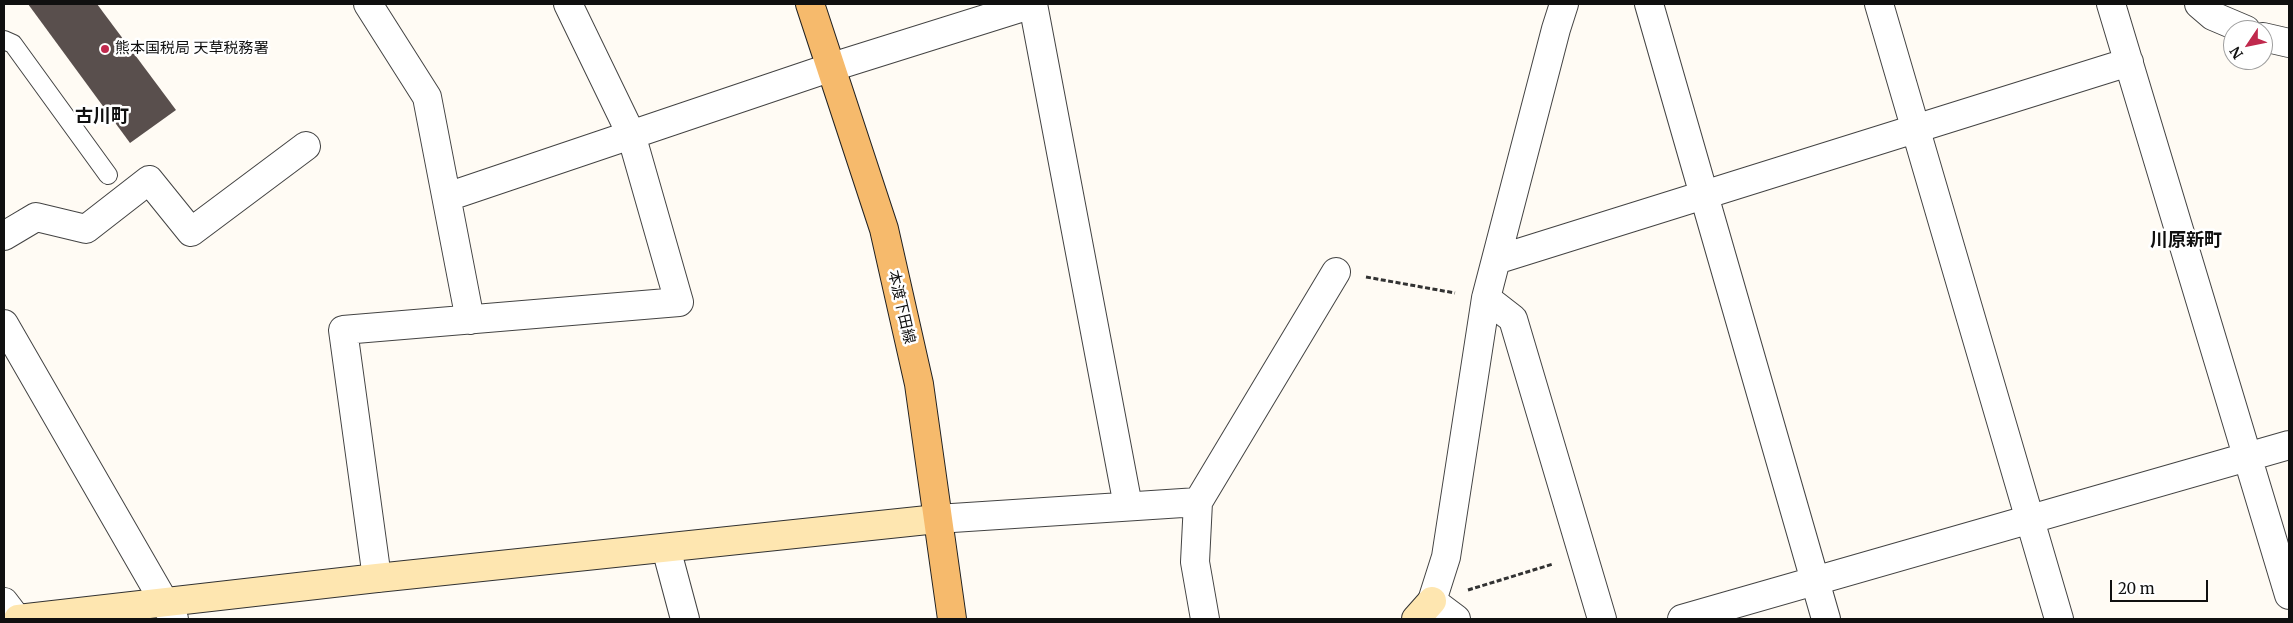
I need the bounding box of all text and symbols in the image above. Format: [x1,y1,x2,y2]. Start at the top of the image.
north arrow [2223,20,2273,70]
place label: 熊本国税局 天草税務署 [115,40,269,58]
marker: 熊本国税局 天草税務署 [99,43,111,55]
text: N [2226,43,2247,62]
district label: 古川町 [75,106,129,128]
district label: 川原新町 [2150,230,2222,252]
street label: 本渡下田線 [884,268,918,346]
scale bar [2113,570,2210,602]
text: 20 m [2118,579,2155,598]

